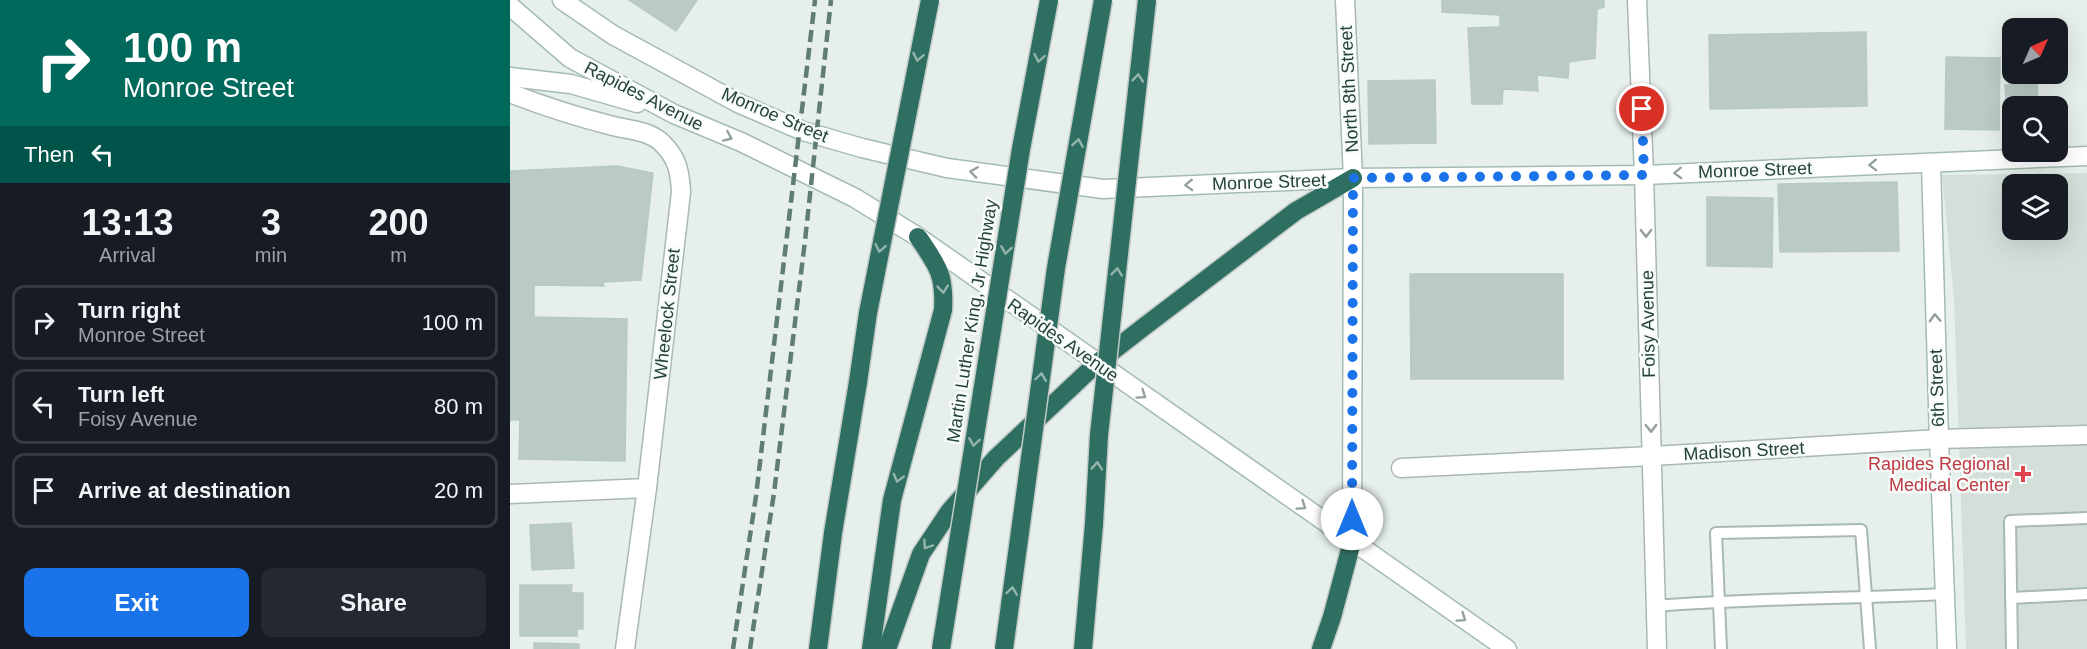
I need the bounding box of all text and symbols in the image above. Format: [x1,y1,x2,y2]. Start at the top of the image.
north arrow [2002,18,2068,84]
map controls [2002,18,2068,240]
icon: right [24,24,102,102]
text: 100 m [123,24,242,71]
street label: North 8th Street [1336,25,1362,153]
one-way arrow [912,52,925,62]
one-way arrow [1033,52,1046,62]
street label: Rapides Avenue [581,57,707,135]
text: Monroe Street [123,73,294,103]
one-way arrow [1131,73,1144,83]
pin [1616,83,1667,134]
street label: Monroe Street [719,84,831,146]
icon: arrive [1625,92,1658,125]
button: search [2002,96,2068,162]
one-way arrow [721,130,732,142]
icon: left [86,138,119,171]
one-way arrow [1071,138,1084,148]
text: Then [24,142,74,167]
street label: Monroe Street [1698,158,1812,182]
one-way arrow [1868,159,1877,172]
one-way arrow [970,166,979,178]
one-way arrow [1673,167,1682,180]
street label: Monroe Street [1212,170,1326,194]
button: layers [2002,174,2068,240]
one-way arrow [1185,179,1194,192]
street label: Martin Luther King, Jr Highway [943,198,1001,444]
text: 13:13 [81,202,173,243]
text: 3 [261,202,281,243]
text: 200 [368,202,429,243]
one-way arrow [1640,229,1652,238]
one-way arrow [874,243,887,253]
text: Arrival [99,244,156,266]
text: min [255,244,287,266]
text: m [390,244,407,266]
one-way arrow [1000,245,1012,254]
street label: Wheelock Street [650,247,684,381]
one-way arrow [1110,267,1123,276]
street label: Foisy Avenue [1637,270,1659,378]
one-way arrow [936,284,949,294]
street label: Rapides Avenue [1004,294,1122,386]
text: Turn right [78,298,180,323]
icon: right [27,306,60,339]
text: 100 m [422,310,483,335]
one-way arrow [1929,313,1942,322]
text: Monroe Street [78,324,205,346]
street label: 6th Street [1926,349,1948,427]
one-way arrow [1035,372,1047,382]
text: Turn left [78,382,164,407]
one-way arrow [1135,388,1146,399]
icon: left [27,390,60,423]
text: 80 m [434,394,483,419]
text: Foisy Avenue [78,408,198,430]
one-way arrow [1645,424,1657,433]
one-way arrow [969,438,981,447]
street label: Madison Street [1683,438,1805,464]
place label: Rapides Regional Medical Center [1868,454,2010,495]
one-way arrow [1091,461,1104,470]
marker: Rapides Regional Medical Center [2014,465,2032,483]
one-way arrow [893,472,905,483]
icon: arrive [27,474,60,507]
text: Arrive at destination [78,478,291,503]
text: 20 m [434,478,483,503]
position arrow [1320,487,1384,551]
one-way arrow [1295,499,1306,510]
one-way arrow [923,538,934,549]
button: Exit [24,568,249,637]
button: Share [261,568,486,637]
one-way arrow [1005,586,1017,596]
one-way arrow [1455,611,1466,622]

